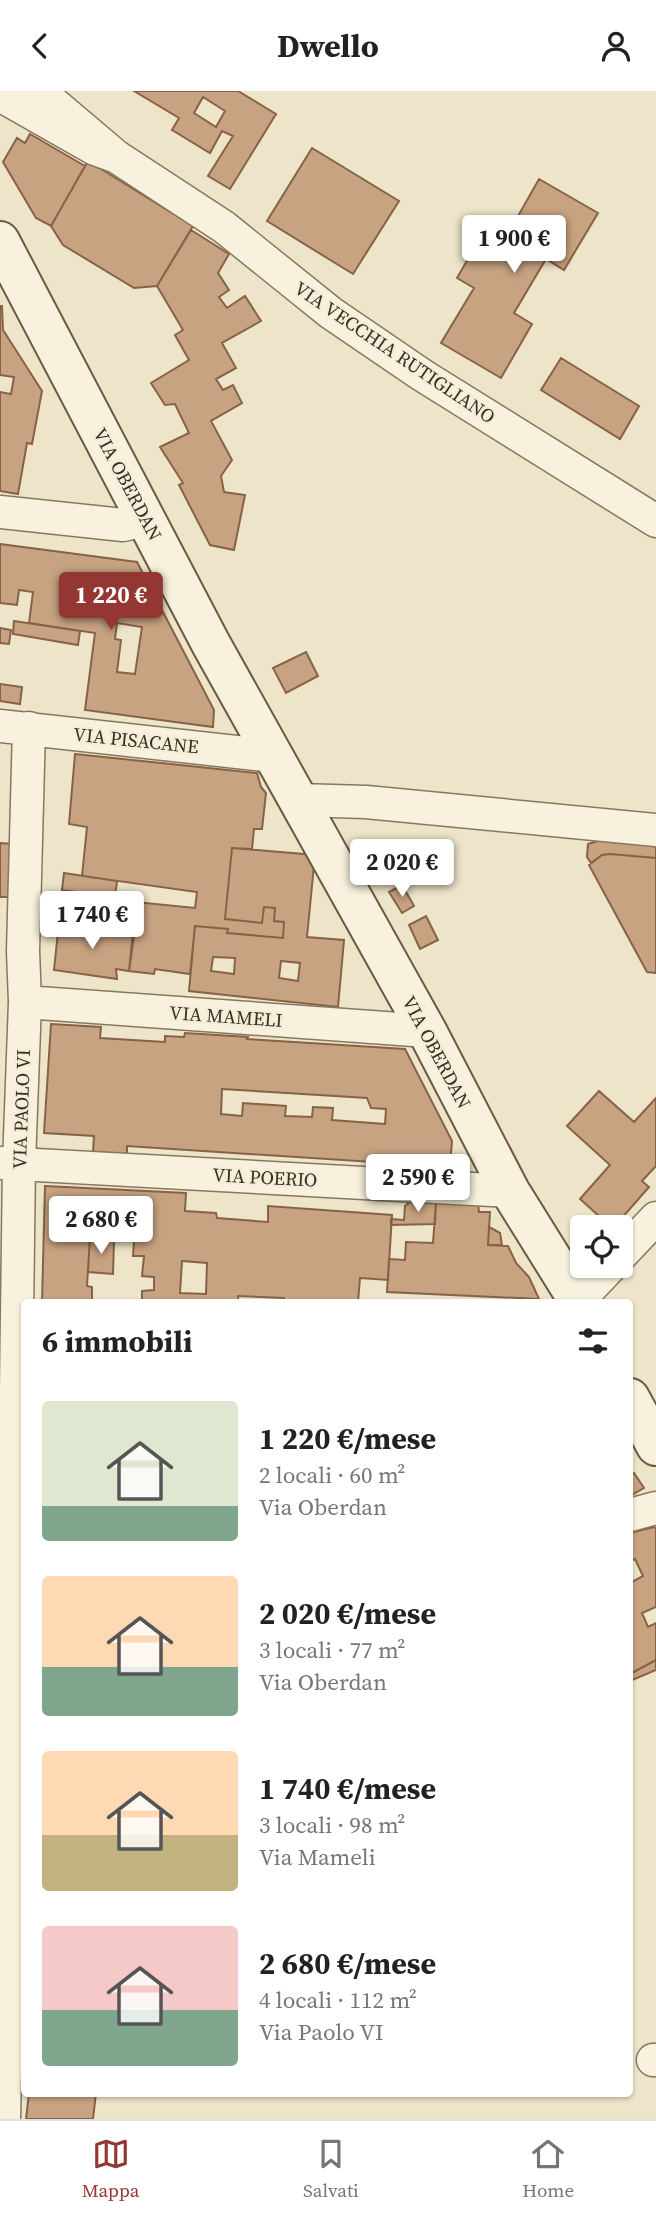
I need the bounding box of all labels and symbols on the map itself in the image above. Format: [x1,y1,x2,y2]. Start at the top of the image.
pin: 1 900 € [449,215,579,275]
street label: VIA VECCHIA RUTIGLIANO [289,275,501,429]
street label: VIA OBERDAN [87,423,169,545]
pin: 1 220 € [46,573,176,632]
street label: VIA PISACANE [72,720,200,760]
pin: 2 020 € [337,839,467,899]
pin: 1 740 € [27,891,157,951]
street label: VIA OBERDAN [396,991,478,1113]
street label: VIA MAMELI [169,999,283,1033]
street label: VIA PAOLO VI [6,1049,36,1169]
pin: 2 590 € [353,1155,483,1214]
street label: VIA POERIO [212,1161,318,1193]
pin: 2 680 € [36,1197,166,1256]

